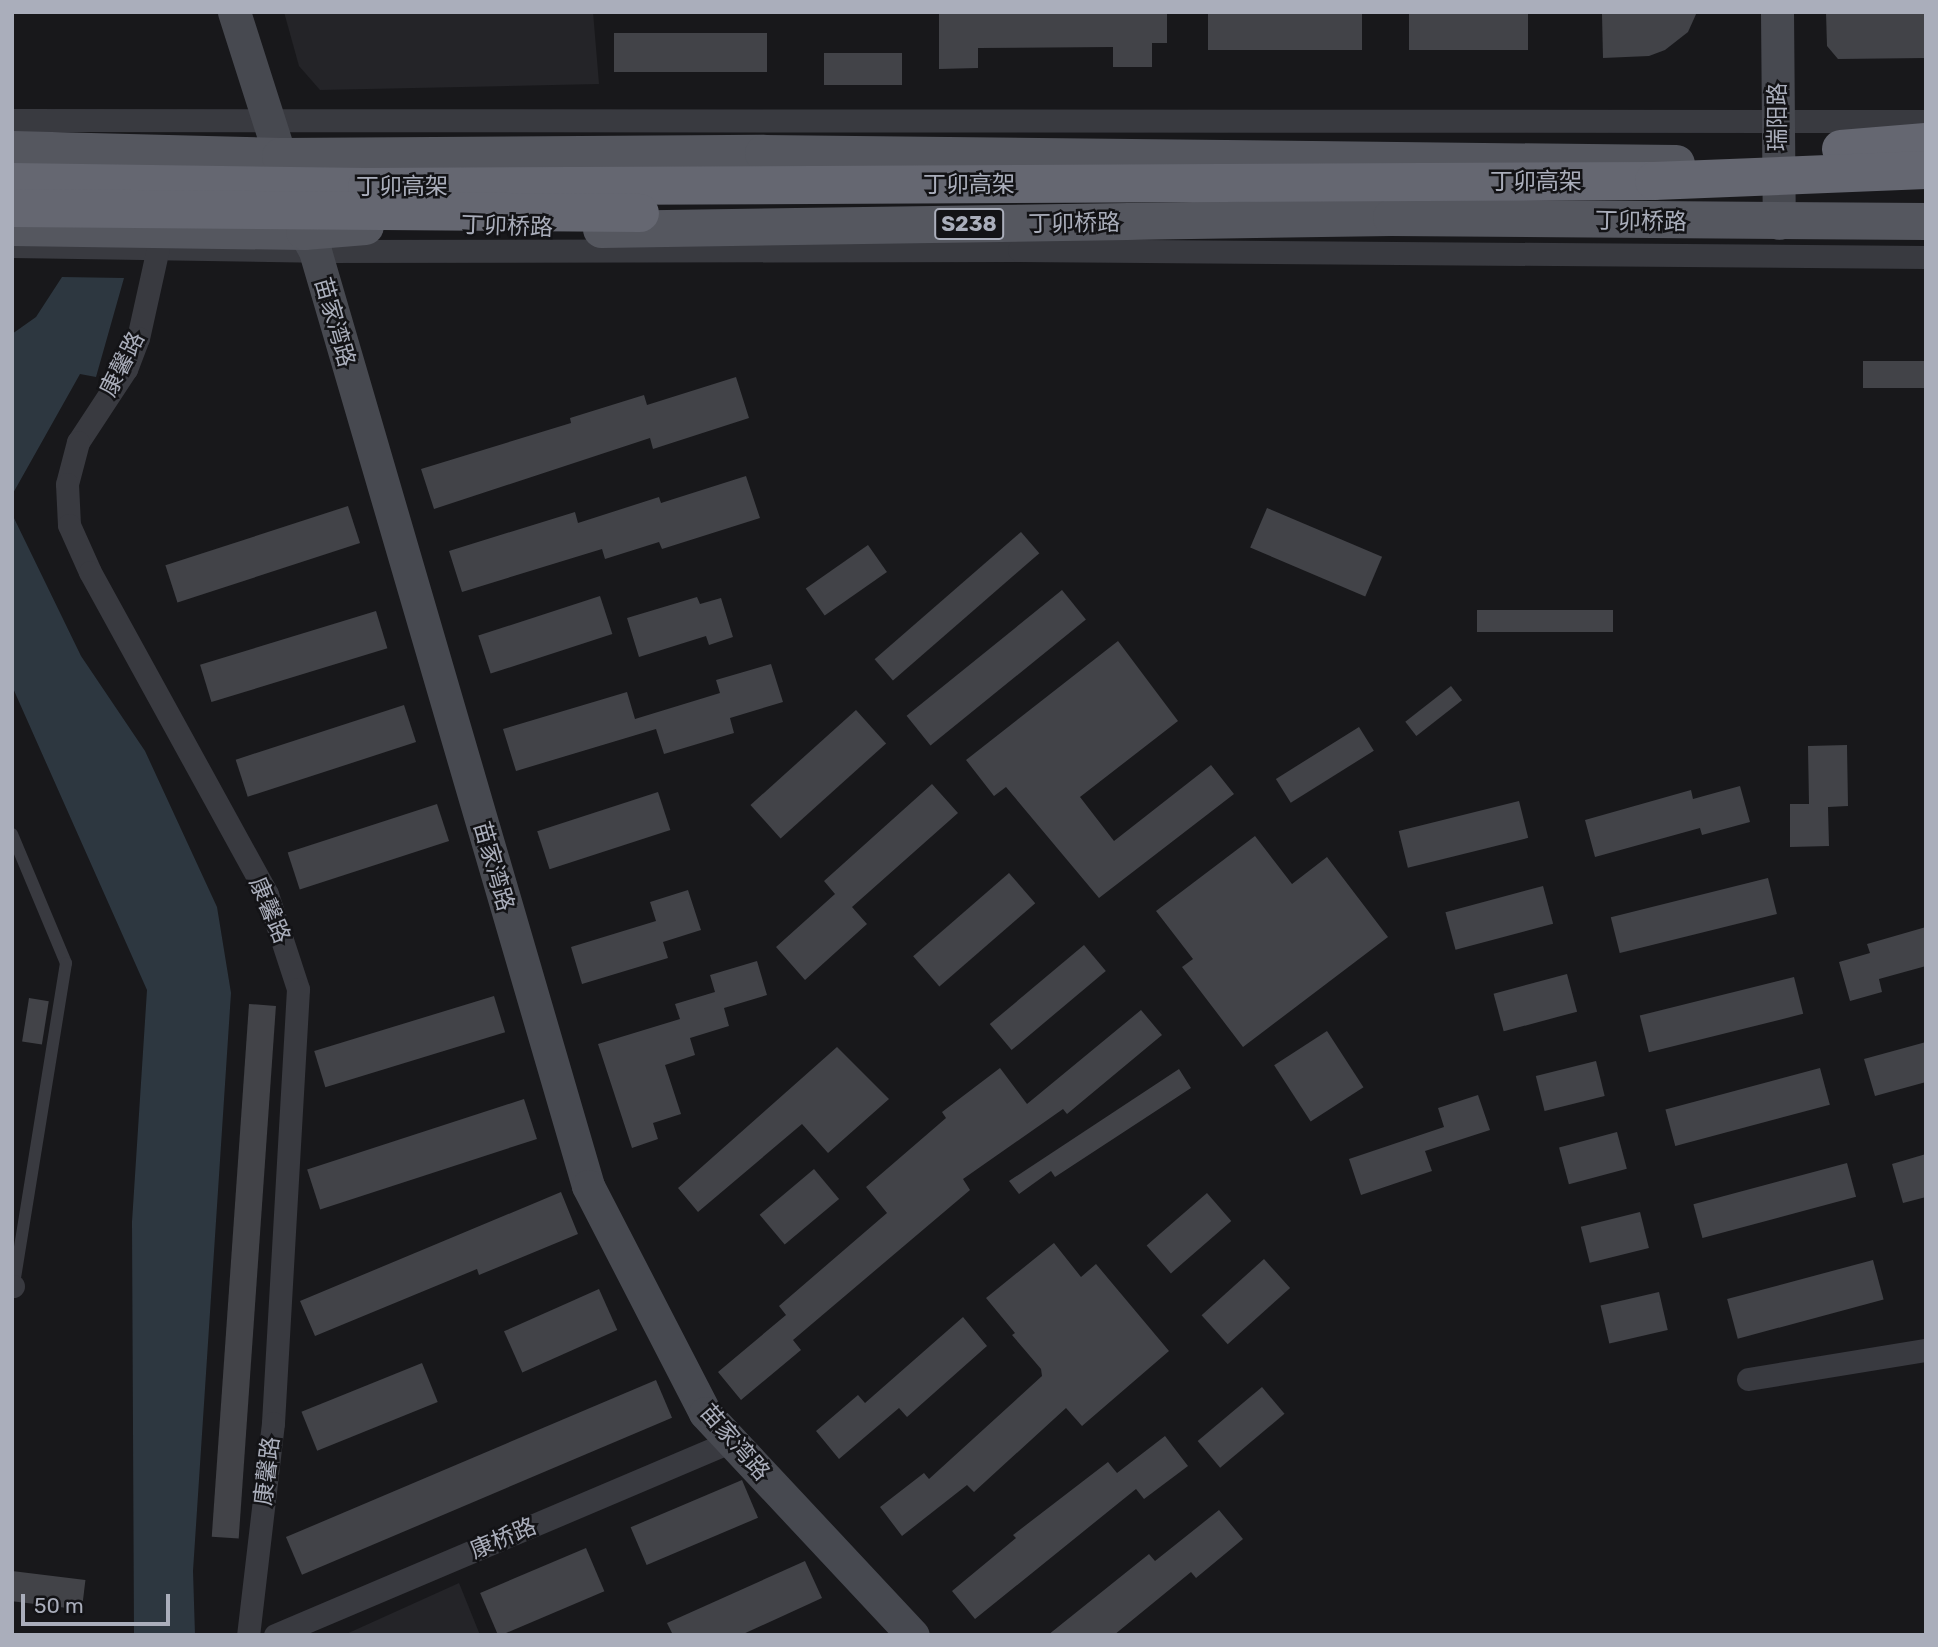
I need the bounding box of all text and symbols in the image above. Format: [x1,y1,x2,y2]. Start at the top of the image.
street label: 瑞阳路 [1763,83,1791,151]
street label: 丁卯高架 [1490,167,1582,195]
street label: 丁卯高架 [923,170,1015,198]
street label: 丁卯高架 [356,172,448,200]
road number: S238 [934,206,1004,242]
street label: 丁卯桥路 [1595,206,1687,236]
street label: 丁卯桥路 [1028,208,1120,238]
street label: 丁卯桥路 [461,211,553,241]
street label: 苗家湾路 [309,274,361,370]
street label: 康馨路 [94,327,150,401]
street label: 苗家湾路 [468,818,520,914]
street label: 康馨路 [244,873,296,947]
street label: 苗家湾路 [694,1398,776,1486]
street label: 康馨路 [249,1435,285,1507]
street label: 康桥路 [466,1512,540,1564]
scale bar [24,1580,173,1624]
text: 50 m [34,1593,84,1618]

